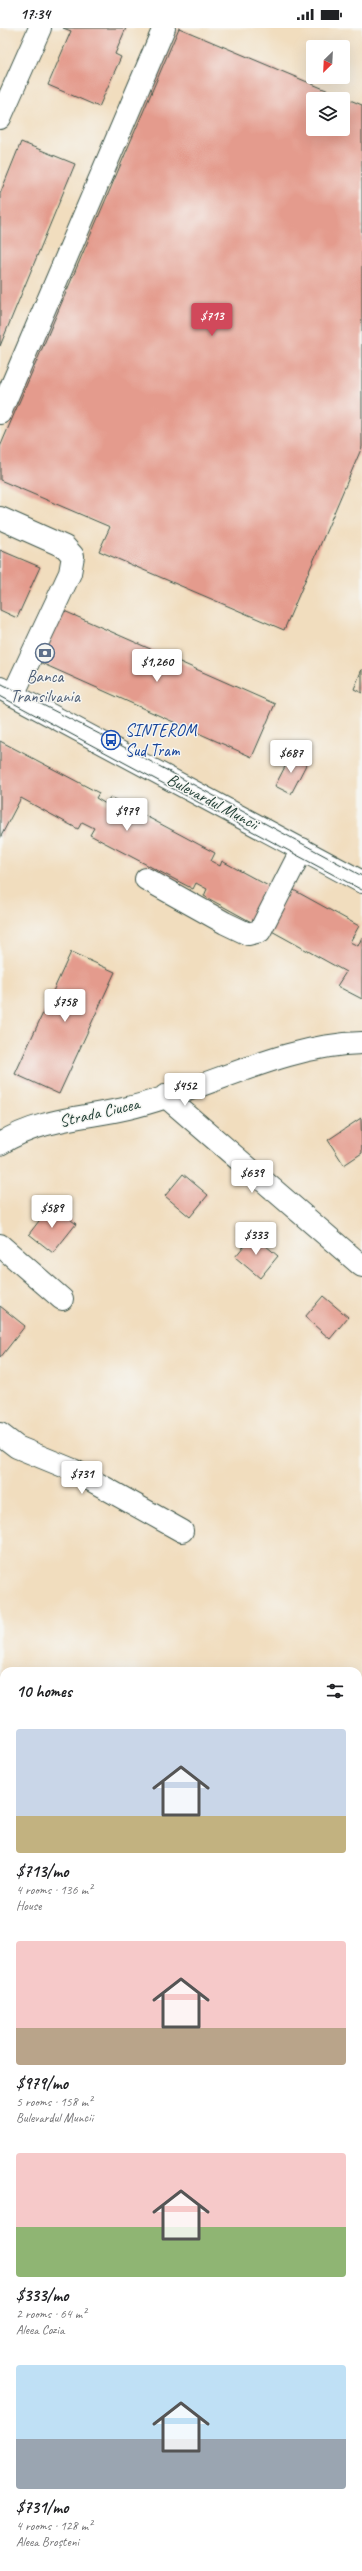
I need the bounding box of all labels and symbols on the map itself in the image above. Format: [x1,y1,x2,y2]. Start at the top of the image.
north arrow [306,40,350,84]
pin: $713 [188,303,236,337]
bank icon: Banca Transilvania [34,642,56,664]
pin: $1,260 [124,649,190,683]
place label: Banca Transilvania [10,666,81,707]
place label: SINTEROM Sud Tram [125,720,198,761]
bus stop icon: SINTEROM Sud Tram [100,729,122,751]
pin: $687 [267,740,315,774]
street label: Bulevardul Muncii [163,769,264,835]
pin: $979 [103,798,151,832]
pin: $758 [41,989,89,1023]
pin: $452 [161,1073,209,1107]
street label: Strada Ciucea [57,1093,143,1132]
pin: $639 [228,1160,276,1194]
pin: $589 [28,1195,76,1229]
pin: $333 [232,1222,280,1256]
pin: $731 [58,1461,106,1495]

